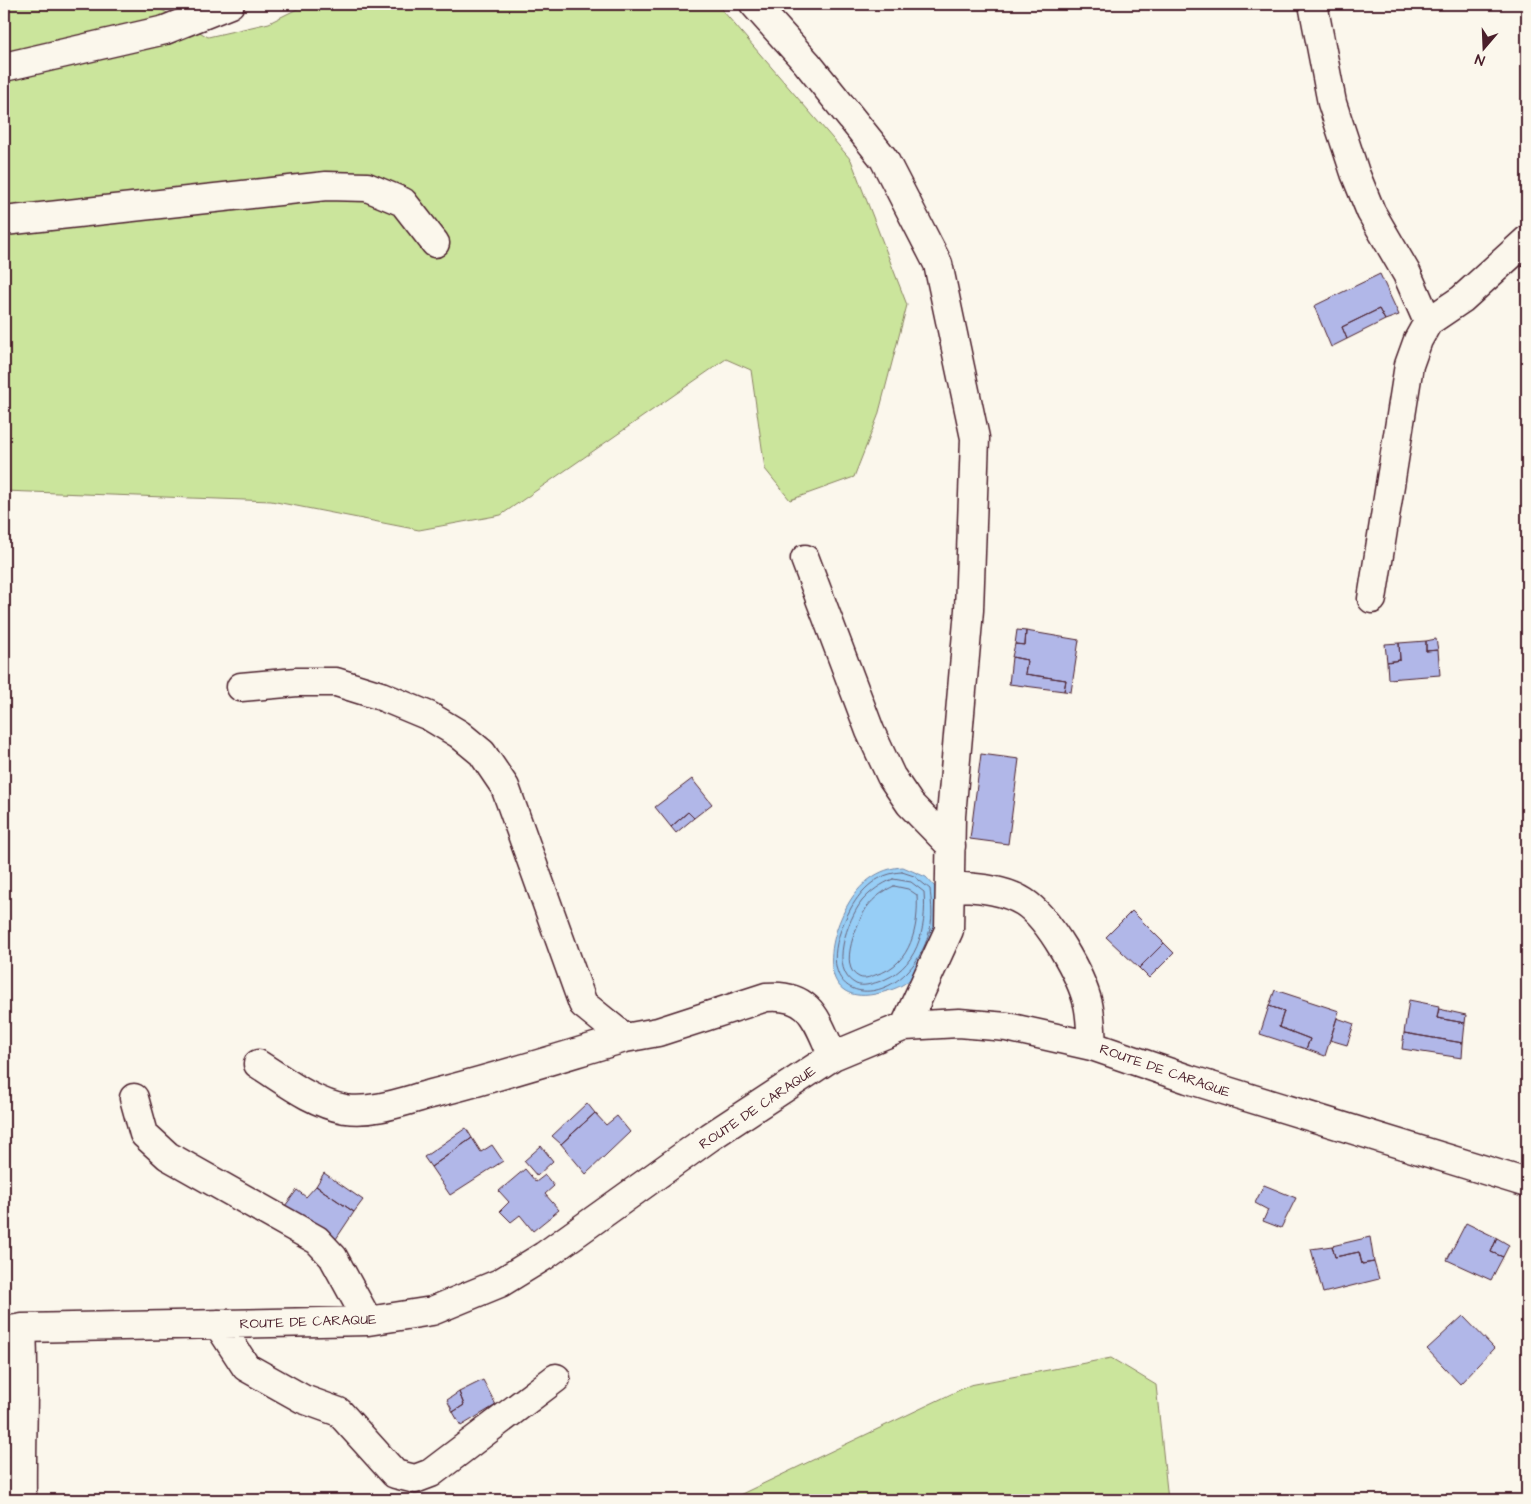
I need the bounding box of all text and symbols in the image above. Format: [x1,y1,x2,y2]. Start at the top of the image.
north arrow [1458,22,1508,72]
text: N [1472,48,1488,70]
street label: ROUTE DE CARAQUE [1097,1039,1233,1103]
street label: ROUTE DE CARAQUE [695,1061,820,1154]
street label: ROUTE DE CARAQUE [239,1310,377,1334]

